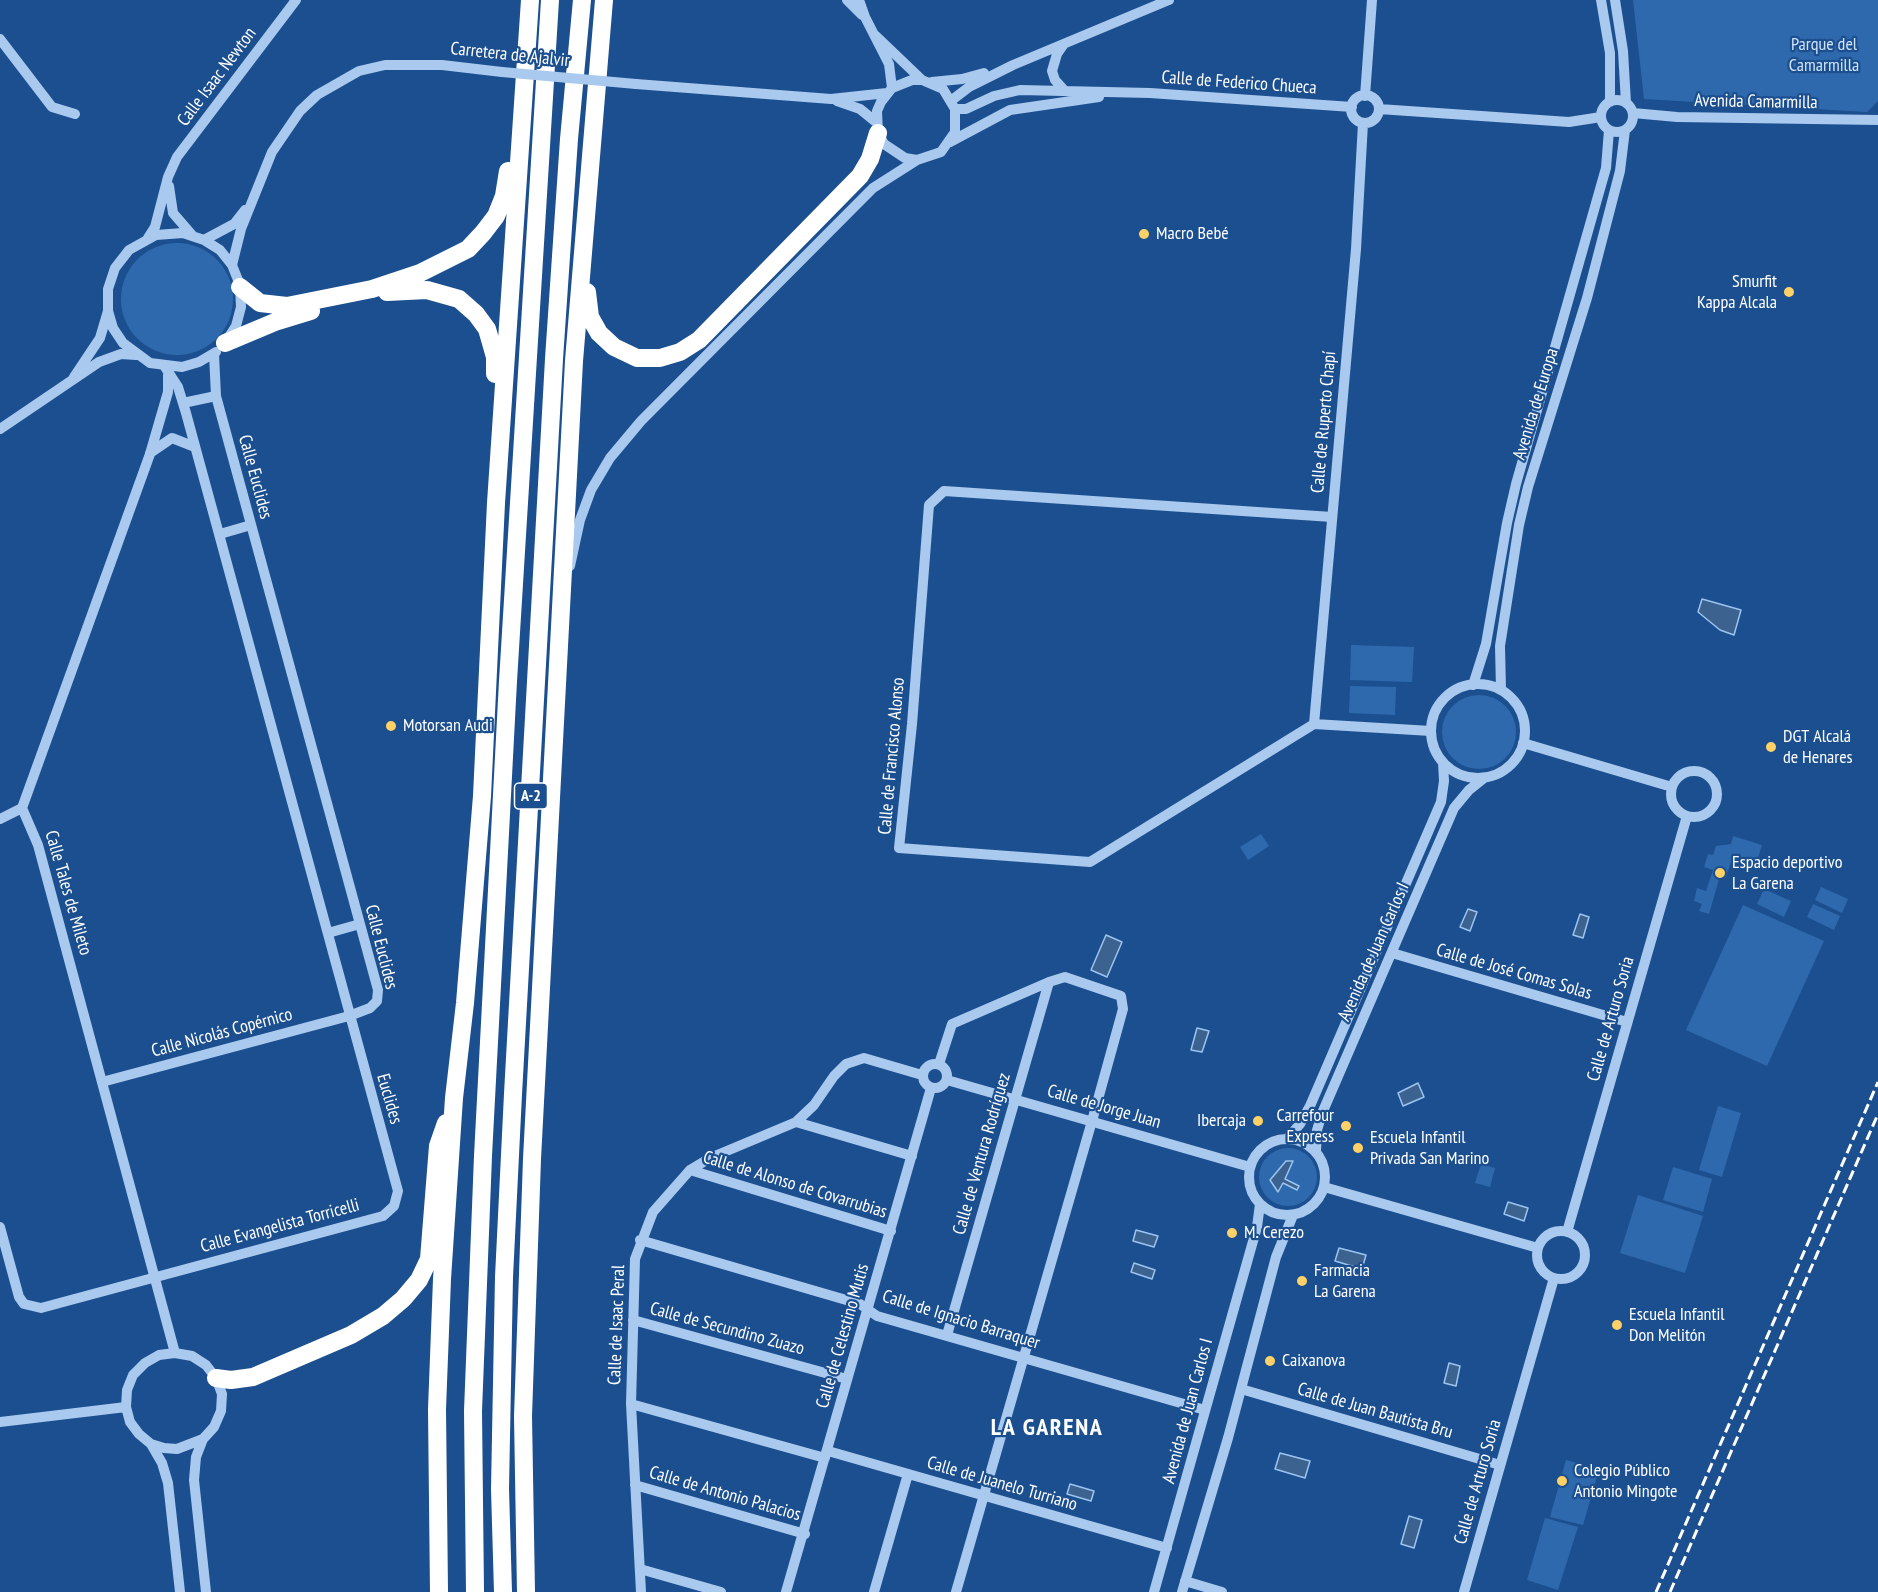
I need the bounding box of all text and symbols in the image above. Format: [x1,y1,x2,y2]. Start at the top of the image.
street label: Calle Isaac Newton [173,23,261,131]
park label: Parque del Camarmilla [1789,34,1859,76]
street label: Carretera de Ajalvir [450,38,570,72]
street label: Calle de Federico Chueca [1161,67,1317,99]
street label: Avenida Camarmilla [1694,90,1818,114]
place label: Macro Bebé [1156,223,1229,245]
marker: Macro Bebé [1137,227,1151,241]
place label: Smurfit Kappa Alcala [1697,271,1777,314]
marker: Smurfit Kappa Alcala [1782,285,1796,299]
street label: Avenida de Europa [1509,346,1563,462]
street label: Calle de Ruperto Chapí [1307,350,1341,494]
street label: Calle Euclides [233,433,277,521]
street label: Calle de Francisco Alonso [874,677,910,835]
place label: Motorsan Audi [403,715,493,737]
marker: Motorsan Audi [384,719,398,733]
place label: DGT Alcalá de Henares [1783,726,1853,768]
marker: DGT Alcalá de Henares [1764,740,1778,754]
road number: A-2 [514,783,548,809]
street label: Calle Tales de Mileto [40,828,96,958]
place label: Espacio deportivo La Garena [1732,852,1843,894]
marker: Espacio deportivo La Garena [1713,866,1727,880]
street label: Avenida de Juan Carlos I [1334,879,1414,1025]
street label: Calle Euclides [360,903,402,991]
street label: Calle de José Comas Solas [1434,939,1594,1005]
street label: Calle de Arturo Soria [1583,954,1639,1084]
street label: Calle Nicolás Copérnico [149,1004,295,1062]
street label: Euclides [372,1071,406,1127]
street label: Calle de Ventura Rodríguez [949,1071,1015,1237]
street label: Calle de Jorge Juan [1045,1080,1163,1134]
place label: Carrefour Express [1276,1105,1334,1148]
place label: Ibercaja [1197,1110,1246,1132]
marker: Ibercaja [1251,1114,1265,1128]
marker: Carrefour Express [1339,1119,1353,1133]
place label: Escuela Infantil Privada San Marino [1370,1127,1489,1170]
marker: Escuela Infantil Privada San Marino [1351,1141,1365,1155]
street label: Calle de Alonso de Covarrubias [700,1147,890,1223]
street label: Calle Evangelista Torricelli [198,1194,362,1258]
place label: M. Cerezo [1244,1222,1304,1244]
marker: M. Cerezo [1225,1226,1239,1240]
place label: Farmacia La Garena [1314,1260,1376,1302]
street label: Calle de Celestino Mutis [812,1261,874,1411]
street label: Calle de Isaac Peral [604,1265,630,1385]
marker: Farmacia La Garena [1295,1274,1309,1288]
street label: Calle de Ignacio Barraquer [880,1286,1042,1354]
street label: Calle de Secundino Zuazo [647,1298,807,1360]
place label: Escuela Infantil Don Melitón [1629,1304,1725,1346]
marker: Escuela Infantil Don Melitón [1610,1318,1624,1332]
street label: Avenida de Juan Carlos I [1158,1336,1218,1486]
place label: Caixanova [1282,1350,1345,1372]
marker: Caixanova [1263,1354,1277,1368]
street label: Calle de Juan Bautista Bru [1295,1378,1455,1444]
district label: LA GARENA [991,1414,1103,1442]
street label: Calle de Arturo Soria [1450,1417,1506,1547]
street label: Calle de Juanelo Turriano [924,1452,1080,1516]
place label: Colegio Público Antonio Mingote [1574,1460,1677,1502]
street label: Calle de Antonio Palacios [647,1462,803,1526]
marker: Colegio Público Antonio Mingote [1555,1474,1569,1488]

